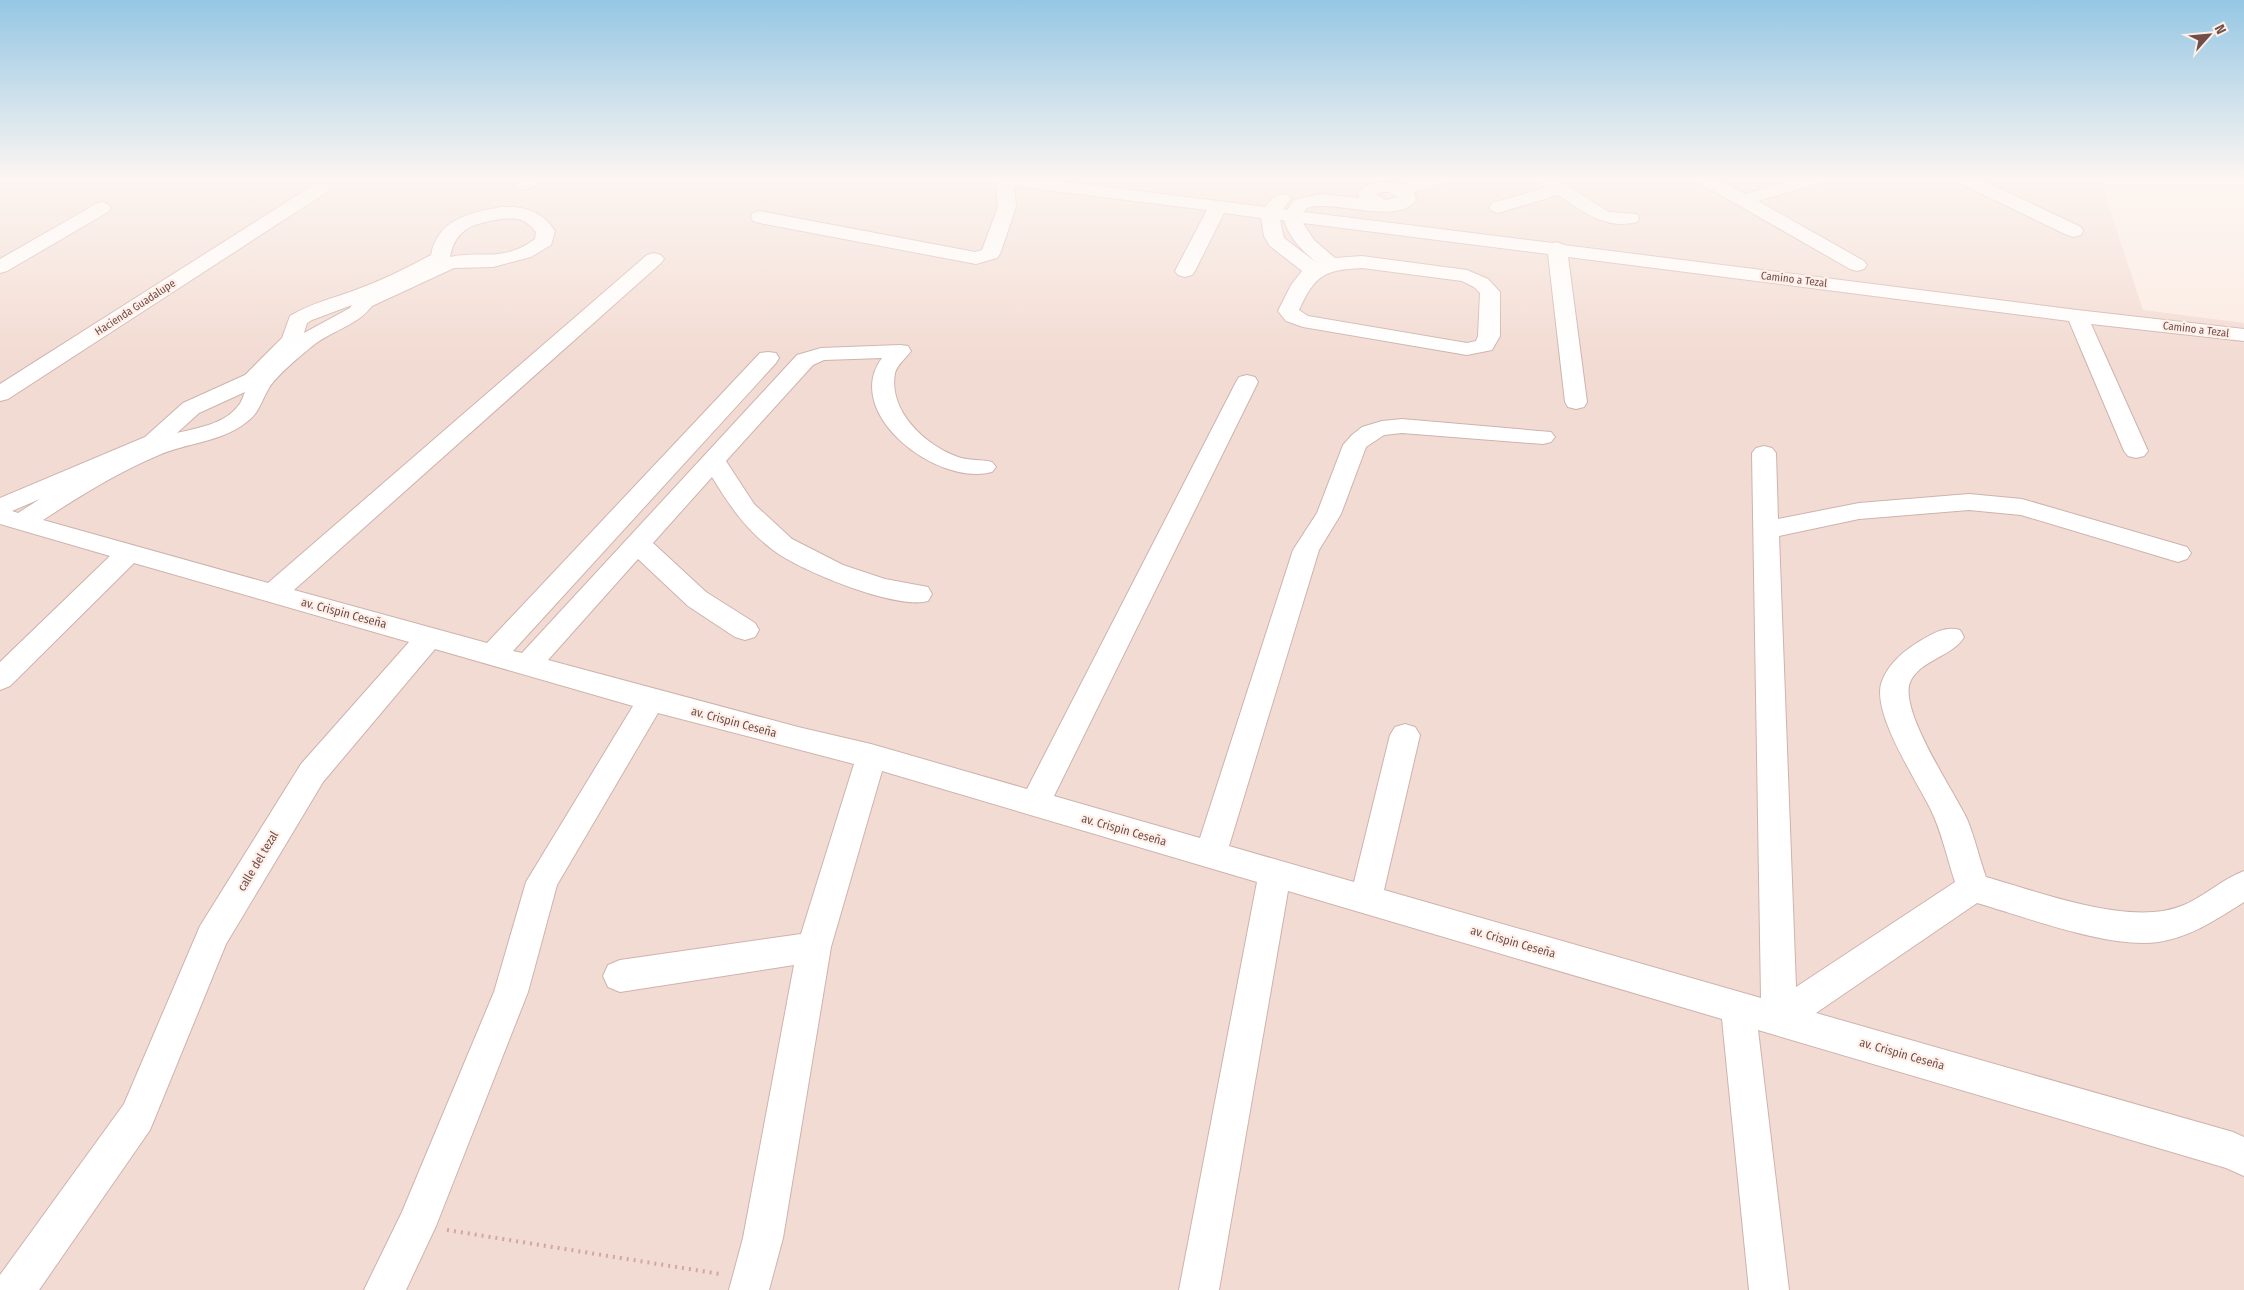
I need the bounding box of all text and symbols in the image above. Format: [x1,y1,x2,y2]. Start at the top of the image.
north arrow [2184,10,2234,60]
text: N [2211,22,2230,37]
street label: Camino a Tezal [1760,269,1828,290]
street label: Hacienda Guadalupe [93,277,178,338]
street label: Camino a Tezal [2162,319,2230,340]
street label: av. Crispin Ceseña [300,595,388,631]
street label: av. Crispin Ceseña [690,704,778,740]
street label: av. Crispin Ceseña [1080,811,1168,849]
street label: calle del tezal [235,829,281,893]
street label: av. Crispin Ceseña [1469,923,1557,961]
street label: av. Crispin Ceseña [1858,1035,1946,1073]

